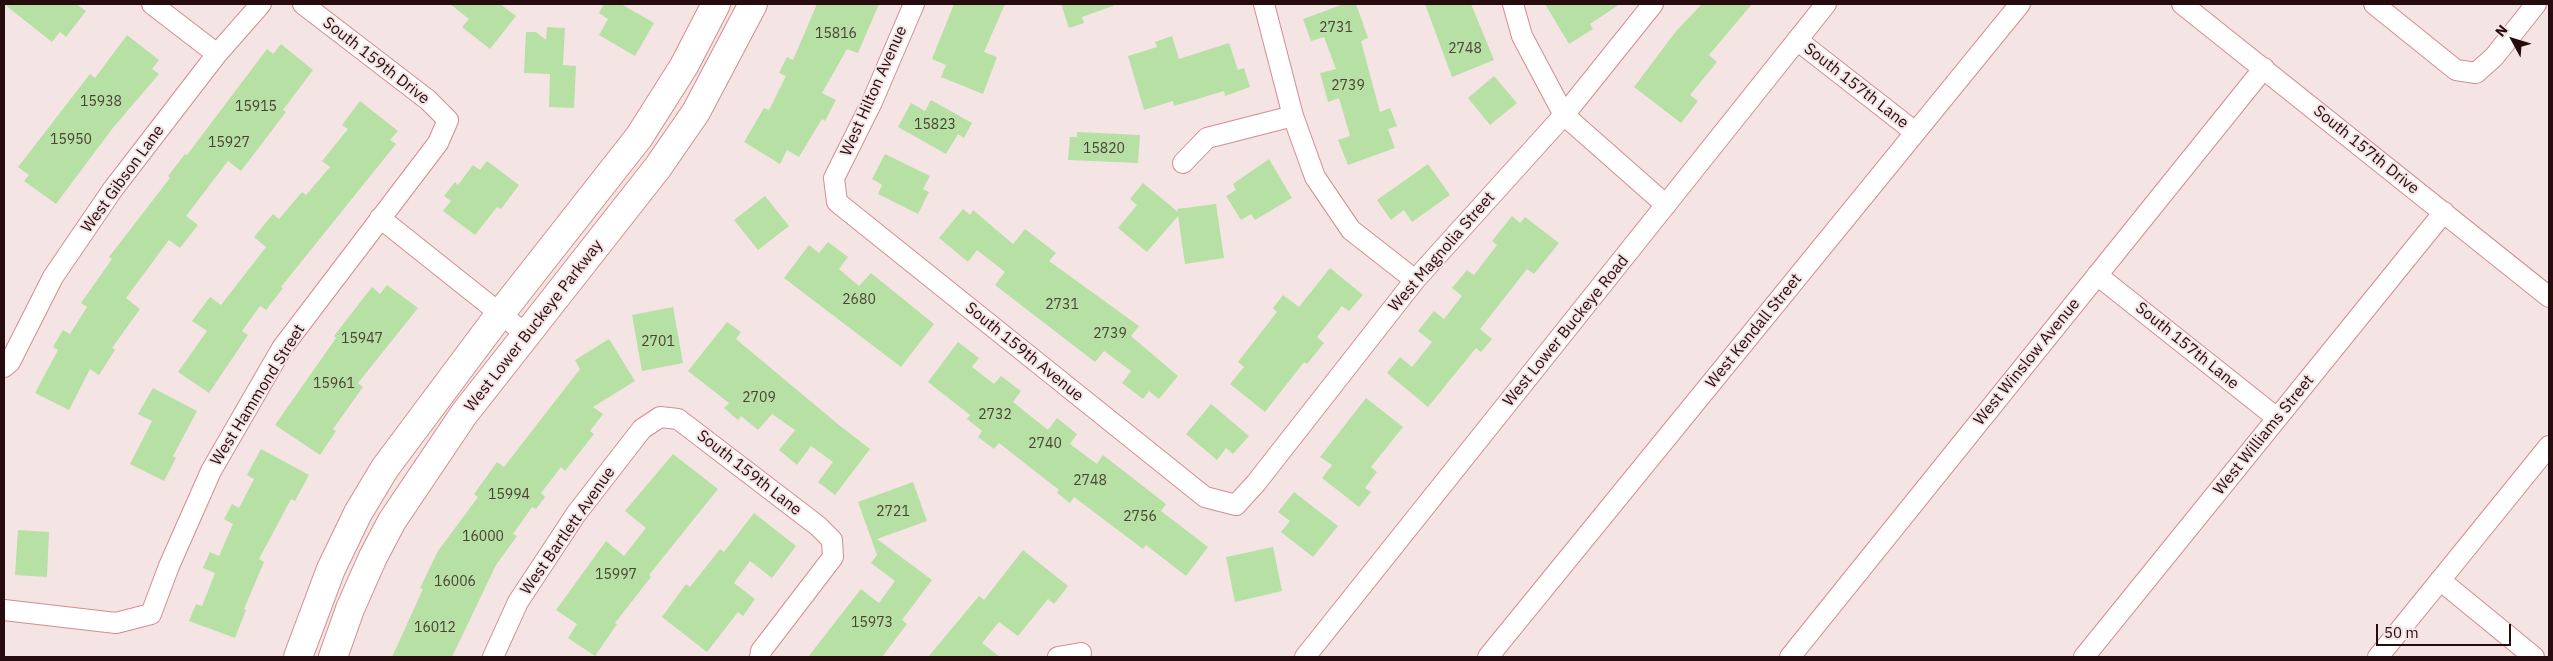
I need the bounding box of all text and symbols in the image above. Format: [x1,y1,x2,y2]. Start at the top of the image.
street label: South 159th Drive [319,13,433,109]
north arrow [2488,15,2538,65]
house number: 2731 [1319,20,1353,36]
text: N [2491,21,2512,40]
street label: West Hilton Avenue [837,23,911,159]
house number: 15816 [815,26,857,42]
street label: South 157th Lane [1800,39,1912,133]
house number: 2748 [1448,41,1482,57]
house number: 2739 [1331,78,1365,94]
house number: 15938 [80,94,122,110]
house number: 15915 [235,99,277,115]
street label: South 157th Drive [2309,102,2423,198]
house number: 15823 [914,117,956,133]
street label: West Gibson Lane [78,121,168,237]
house number: 15950 [50,132,92,148]
house number: 15927 [208,135,250,151]
house number: 15820 [1083,141,1125,157]
street label: West Magnolia Street [1385,188,1499,316]
street label: West Lower Buckeye Parkway [461,236,607,416]
street label: West Lower Buckeye Road [1499,252,1633,410]
street label: West Kendall Street [1702,270,1806,392]
house number: 2680 [842,292,876,308]
street label: West Winslow Avenue [1970,295,2084,429]
house number: 2731 [1045,297,1079,313]
street label: South 159th Avenue [961,298,1087,406]
street label: South 157th Lane [2131,298,2243,394]
street label: West Hammond Street [207,321,309,469]
house number: 2739 [1093,326,1127,342]
house number: 15947 [341,331,383,347]
house number: 2701 [641,334,675,350]
street label: West Williams Street [2210,371,2318,499]
house number: 15961 [313,376,355,392]
house number: 2709 [742,390,776,406]
house number: 2732 [978,407,1012,423]
street label: South 159th Lane [693,426,805,520]
house number: 2740 [1028,436,1062,452]
street label: West Bartlett Avenue [517,463,619,599]
house number: 2748 [1073,473,1107,489]
house number: 15994 [488,487,530,503]
house number: 2721 [876,504,910,520]
house number: 2756 [1123,509,1157,525]
house number: 16000 [462,529,504,545]
house number: 15997 [595,567,637,583]
house number: 16006 [434,574,476,590]
scale bar [2378,614,2513,646]
house number: 15973 [851,615,893,631]
house number: 16012 [414,620,456,636]
text: 50 m [2384,623,2419,642]

